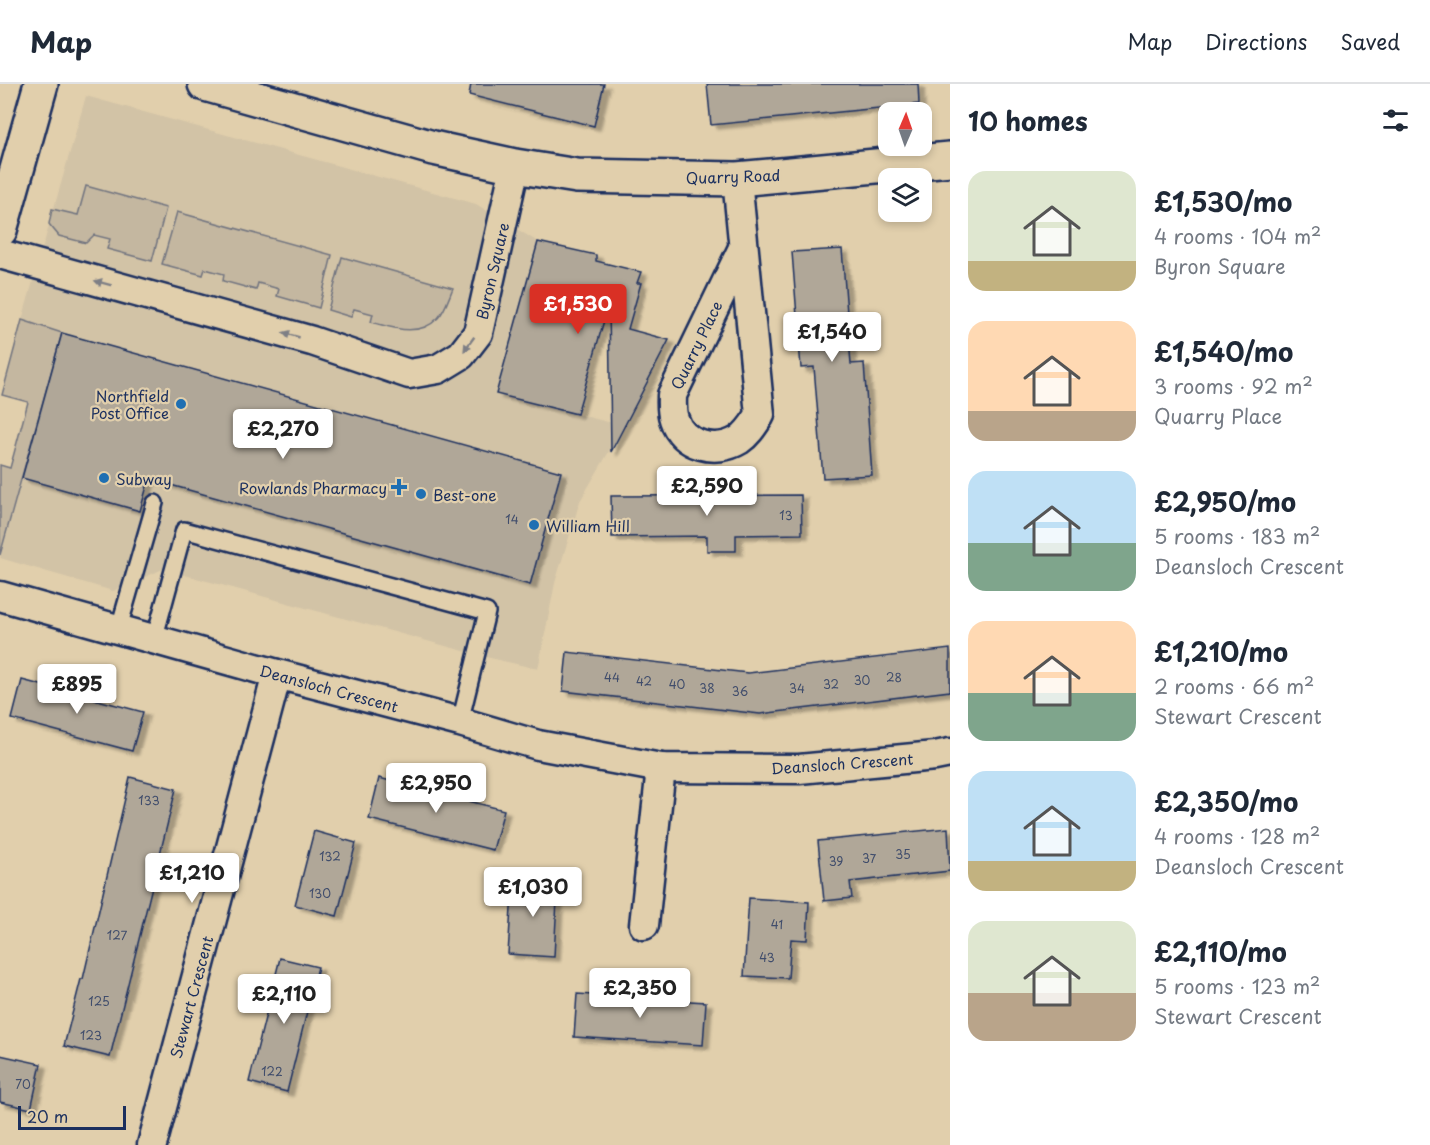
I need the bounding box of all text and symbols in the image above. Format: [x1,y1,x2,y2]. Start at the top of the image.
text: Map [30,20,92,63]
text: Map [1127,25,1172,57]
text: Directions [1205,25,1307,57]
text: Saved [1340,25,1400,57]
text: 10 homes [968,101,1088,140]
north arrow [878,102,932,156]
map controls [878,102,932,222]
icon: filters [1379,104,1412,137]
street label: Quarry Road [685,163,781,189]
button: layers [878,168,932,222]
text: £1,530/mo [1154,182,1292,221]
icon: home [1016,195,1088,267]
street label: Byron Square [470,220,514,322]
text: 4 rooms · 104 m² [1154,221,1321,251]
text: Byron Square [1154,251,1286,281]
one-way arrow [94,277,112,287]
pin: £1,530 [529,284,627,335]
text: £1,530 [544,288,612,318]
street label: Quarry Place [665,297,727,393]
pin: £1,540 [783,312,881,363]
text: £1,540 [797,316,867,346]
one-way arrow [281,329,300,339]
text: £1,540/mo [1154,332,1293,371]
one-way arrow [464,336,476,351]
icon: home [1016,345,1088,417]
text: 3 rooms · 92 m² [1154,371,1313,401]
place label: Northfield Post Office [91,384,169,424]
marker: Northfield Post Office [174,397,188,411]
text: Quarry Place [1154,401,1282,431]
pin: £2,270 [234,409,332,460]
text: £2,270 [247,413,319,443]
pin: £2,590 [658,466,756,517]
place label: Subway [116,467,172,490]
text: £2,590 [671,470,743,500]
marker: Subway [97,471,111,485]
place label: Rowlands Pharmacy [239,476,387,499]
marker: Rowlands Pharmacy [392,480,406,494]
text: £2,950/mo [1154,482,1296,521]
place label: Best-one [433,483,497,506]
marker: Best-one [414,487,428,501]
icon: home [1016,495,1088,567]
house number: 13 [779,506,793,524]
house number: 14 [505,510,519,528]
place label: William Hill [546,514,630,537]
marker: William Hill [527,518,541,532]
text: 5 rooms · 183 m² [1154,521,1320,551]
text: Deansloch Crescent [1154,551,1344,581]
text: £1,210/mo [1154,632,1288,671]
icon: home [1016,645,1088,717]
street label: Deansloch Crescent [257,658,401,718]
pin: £895 [41,664,113,715]
text: £895 [51,668,103,698]
house number: 44 [604,668,620,686]
house number: 28 [886,668,902,686]
house number: 30 [854,671,871,689]
text: 2 rooms · 66 m² [1154,671,1314,701]
house number: 42 [636,672,652,690]
house number: 40 [669,675,686,693]
house number: 32 [823,675,839,693]
house number: 38 [699,679,715,697]
house number: 34 [789,679,805,697]
house number: 36 [732,682,748,700]
text: Stewart Crescent [1154,701,1322,731]
street label: Deansloch Crescent [770,747,914,779]
pin: £2,950 [387,763,485,814]
text: £2,950 [400,767,472,797]
text: £2,350/mo [1154,782,1298,821]
house number: 133 [138,791,160,809]
icon: home [1016,795,1088,867]
text: 4 rooms · 128 m² [1154,821,1320,851]
house number: 35 [895,845,911,863]
house number: 132 [319,847,341,865]
house number: 37 [862,849,877,867]
text: Deansloch Crescent [1154,851,1344,881]
house number: 39 [829,852,843,870]
pin: £1,210 [143,853,241,904]
text: £1,210 [159,857,225,887]
pin: £1,030 [484,867,582,918]
text: £1,030 [498,871,568,901]
house number: 130 [309,884,331,902]
house number: 41 [771,915,783,933]
house number: 127 [107,926,127,944]
text: £2,110/mo [1154,932,1287,971]
street label: Stewart Crescent [164,933,218,1061]
icon: home [1016,945,1088,1017]
house number: 43 [759,948,775,966]
pin: £2,350 [591,968,689,1019]
text: 5 rooms · 123 m² [1154,971,1320,1001]
text: £2,350 [603,972,677,1002]
pin: £2,110 [235,974,333,1025]
text: £2,110 [252,978,316,1008]
house number: 125 [88,992,110,1010]
text: Stewart Crescent [1154,1001,1322,1031]
house number: 123 [80,1026,102,1044]
house number: 122 [261,1062,283,1080]
house number: 70 [15,1075,31,1093]
scale bar [18,1103,126,1130]
text: 20 m [27,1104,68,1128]

